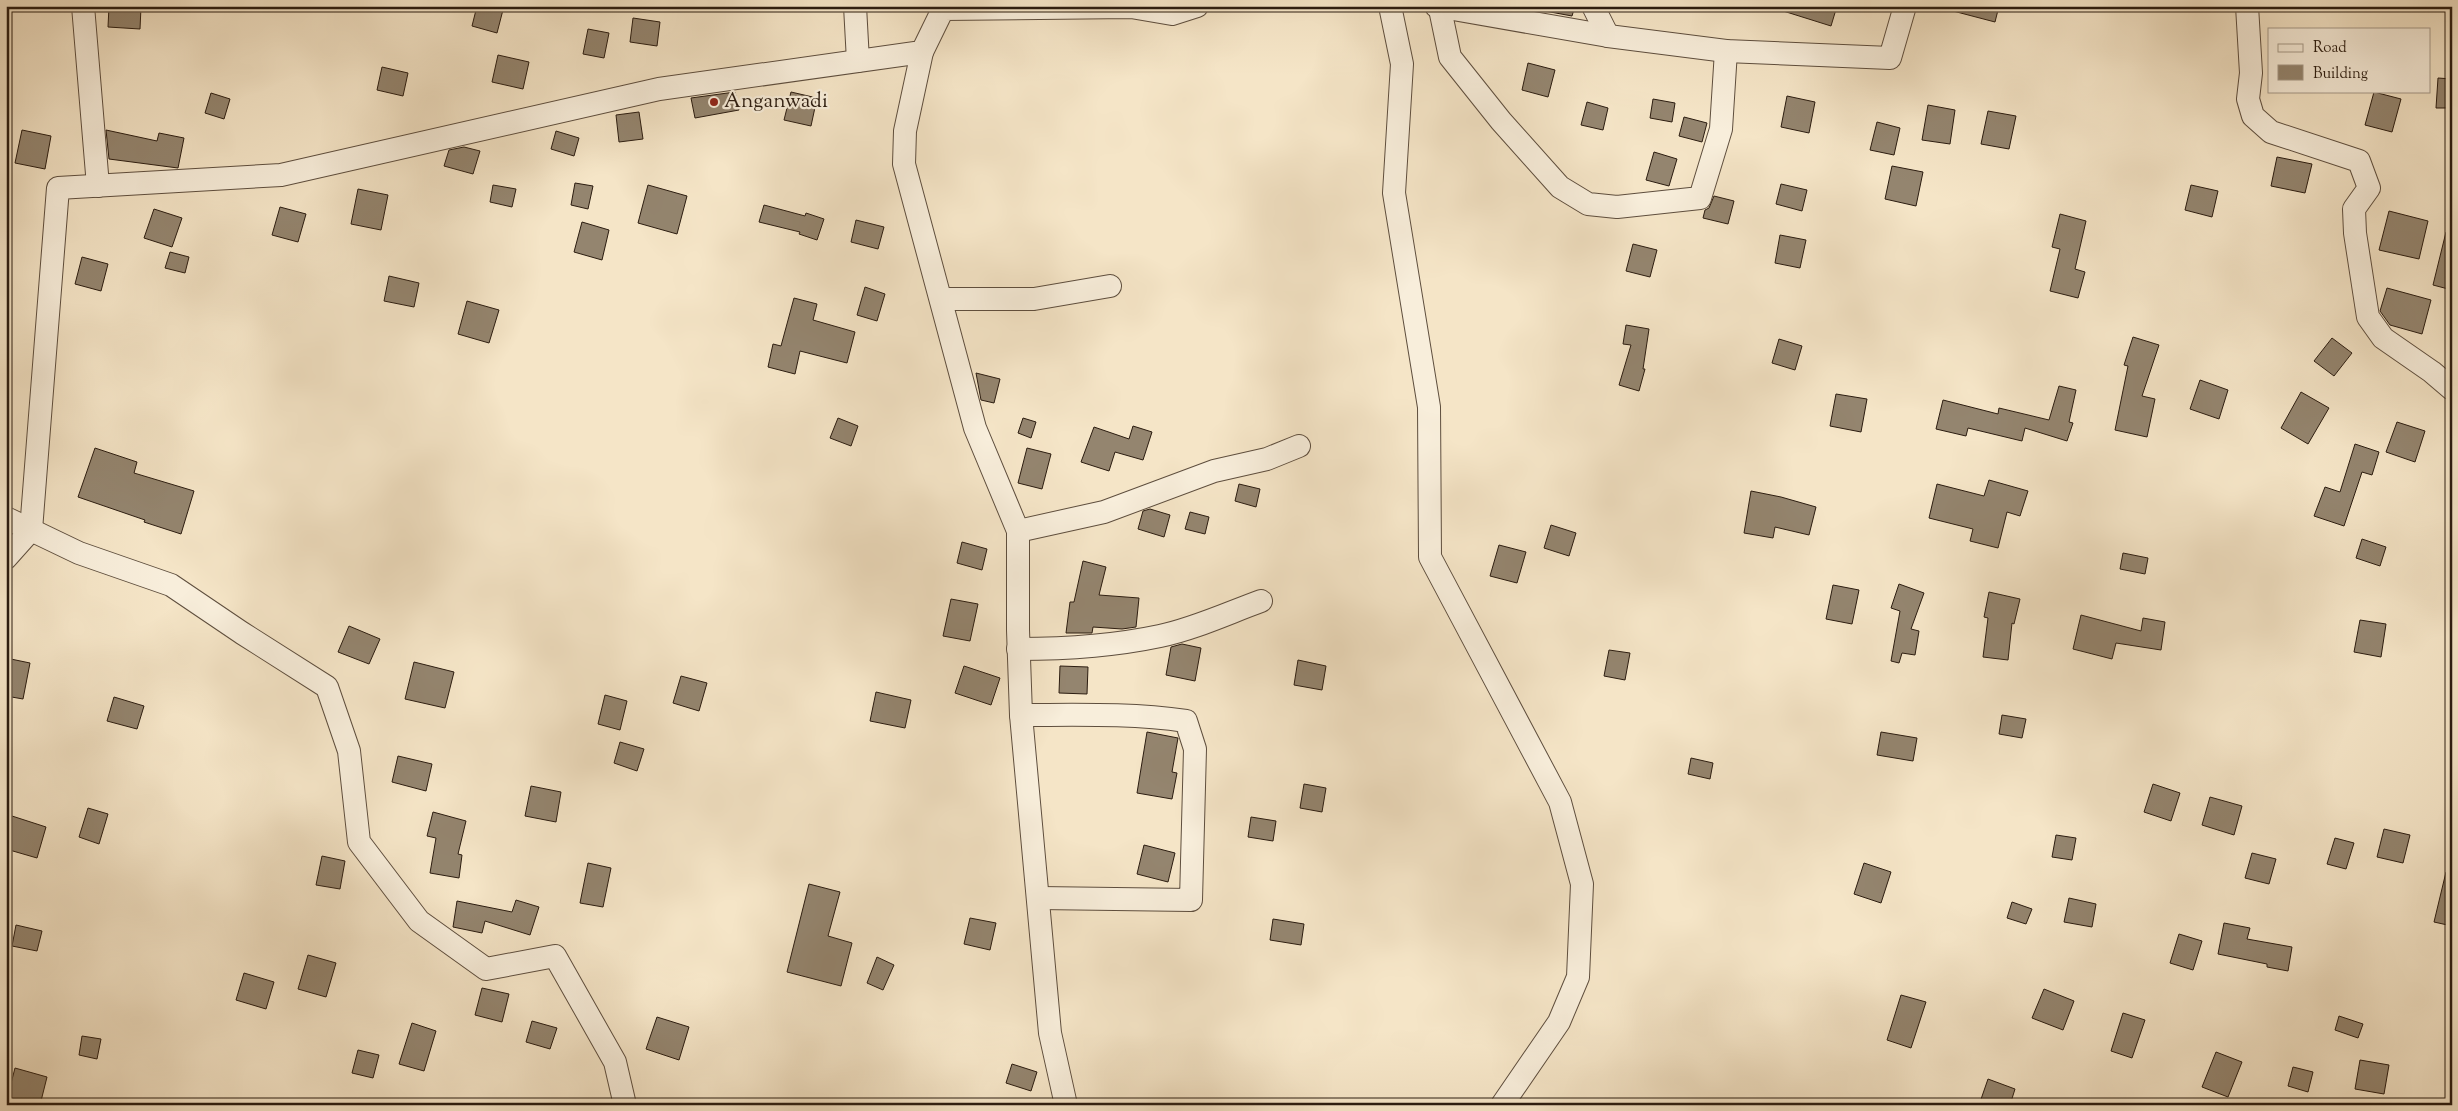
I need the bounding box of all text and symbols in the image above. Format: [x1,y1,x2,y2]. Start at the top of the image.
legend [2268,28,2430,92]
text: Road [2313,38,2347,59]
text: Building [2313,64,2368,85]
place label: Anganwadi [724,87,828,117]
marker: Anganwadi [708,96,720,108]

